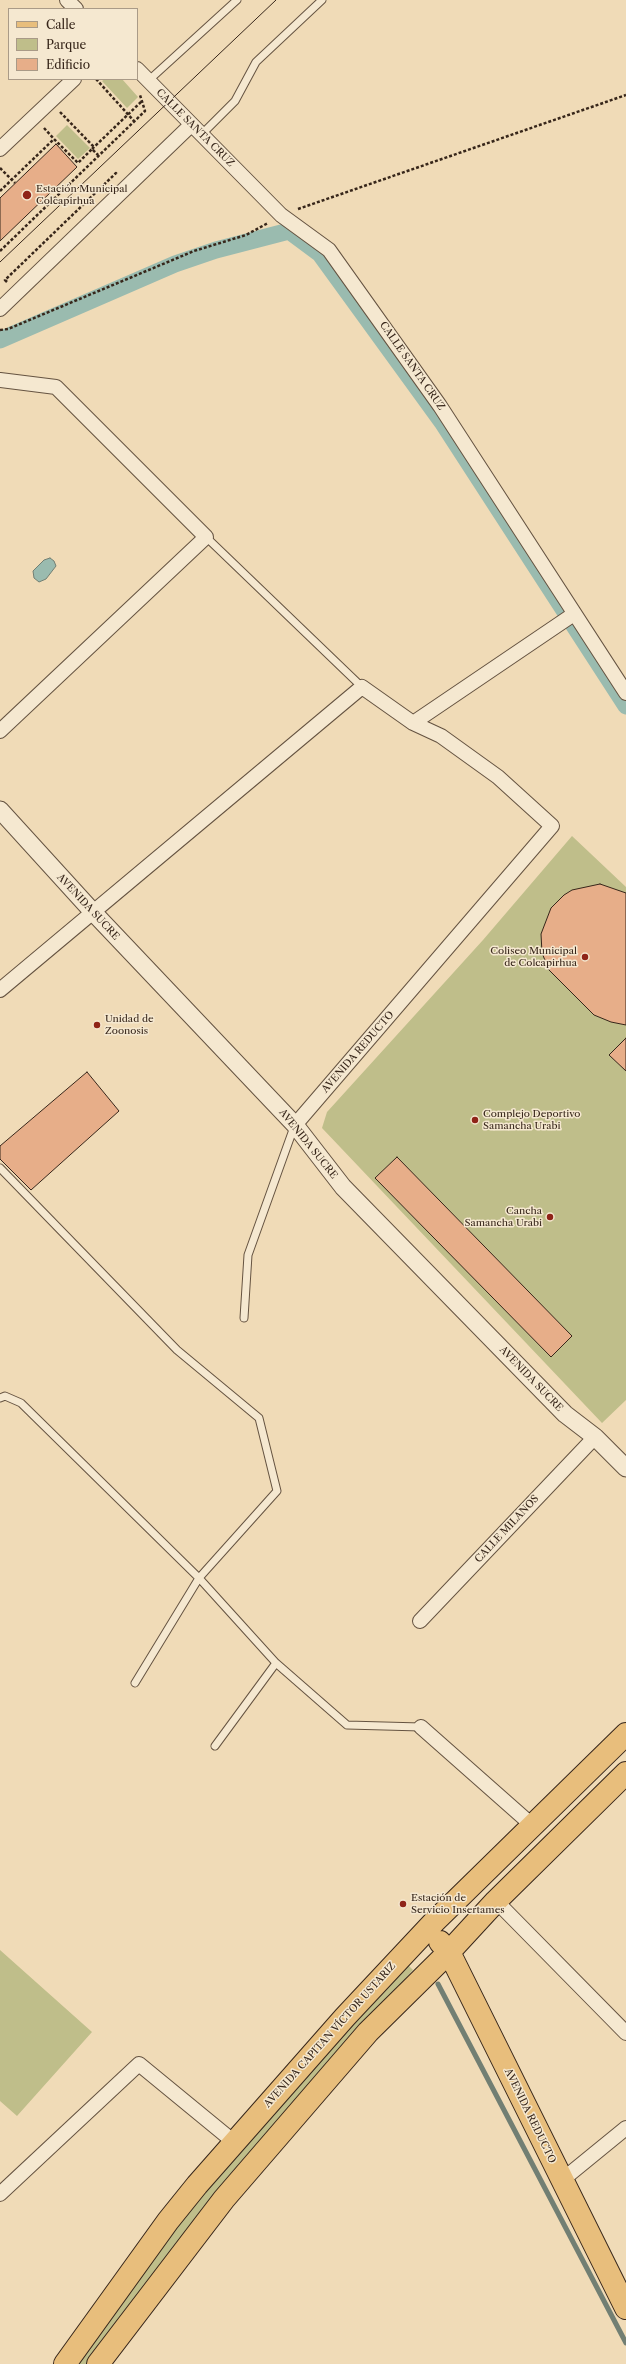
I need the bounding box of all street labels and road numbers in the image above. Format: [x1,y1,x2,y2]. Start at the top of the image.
street label: CALLE SANTA CRUZ [153,86,237,170]
street label: CALLE SANTA CRUZ [377,319,447,413]
street label: AVENIDA SUCRE [54,871,122,943]
street label: AVENIDA REDUCTO [319,1009,397,1095]
street label: AVENIDA SUCRE [276,1107,340,1181]
street label: AVENIDA SUCRE [497,1344,565,1414]
street label: CALLE MILANOS [473,1493,541,1565]
street label: AVENIDA CAPITAN VÍCTOR USTARIZ [262,1960,398,2110]
street label: AVENIDA REDUCTO [502,2067,558,2165]

